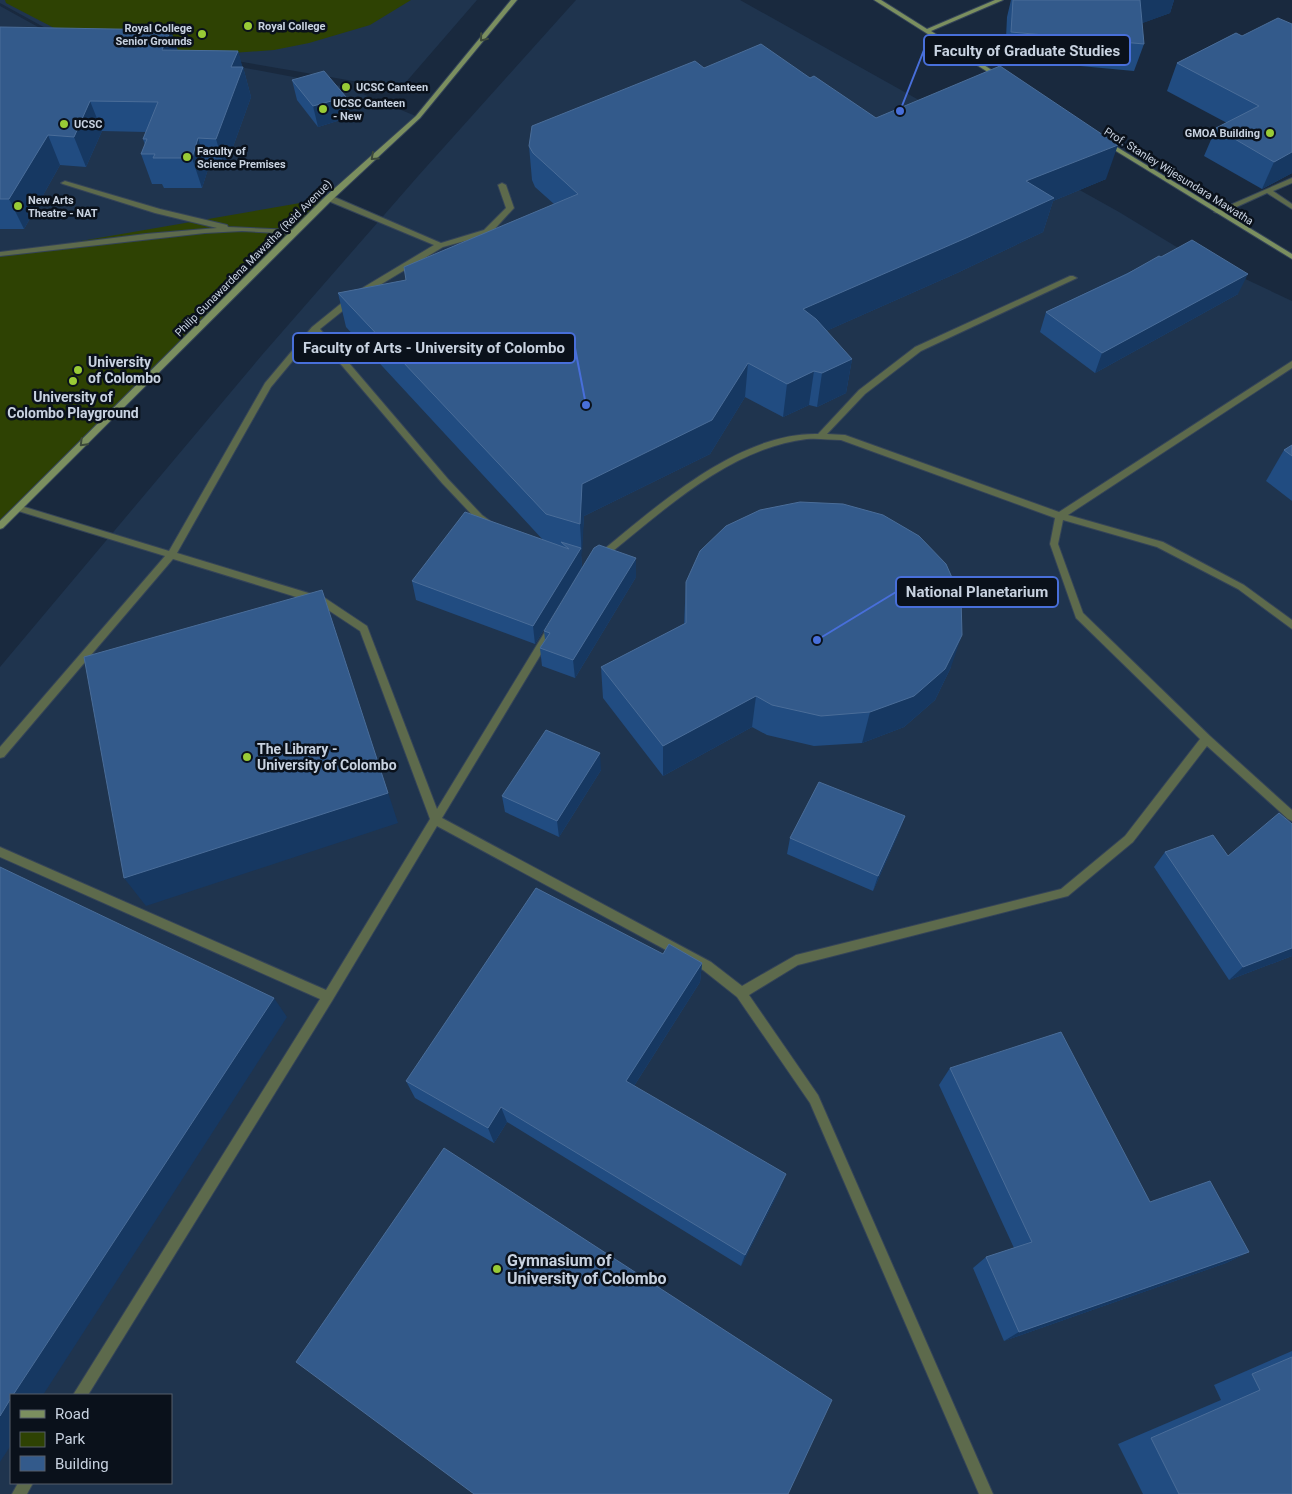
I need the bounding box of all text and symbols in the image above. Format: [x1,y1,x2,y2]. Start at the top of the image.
marker: Royal College [242,20,254,32]
place label: Royal College [258,20,326,33]
place label: Royal College Senior Grounds [115,22,192,48]
marker: Royal College Senior Grounds [196,28,208,40]
one-way arrow [480,32,489,41]
callout: Faculty of Graduate Studies [924,35,1130,65]
text: Faculty of Graduate Studies [934,42,1120,60]
marker: UCSC Canteen [340,81,352,93]
place label: UCSC Canteen [356,81,428,94]
place label: UCSC Canteen - New [333,97,405,123]
marker: UCSC Canteen - New [317,103,329,115]
marker: UCSC [58,118,70,130]
place label: UCSC [74,118,102,131]
street label: Prof. Stanley Wijesundara Mawatha [1102,125,1256,228]
place label: GMOA Building [1185,127,1260,140]
marker: GMOA Building [1264,127,1276,139]
place label: Faculty of Science Premises [197,145,286,171]
marker: Faculty of Science Premises [181,151,193,163]
one-way arrow [370,151,379,160]
street label: Philip Gunawardena Mawatha (Reid Avenue) [172,177,335,339]
place label: New Arts Theatre - NAT [28,194,98,220]
marker: New Arts Theatre - NAT [12,200,24,212]
callout: Faculty of Arts - University of Colombo [293,333,575,363]
text: Faculty of Arts - University of Colombo [303,339,565,357]
place label: University of Colombo [88,354,161,386]
marker: University of Colombo [72,364,84,376]
marker: University of Colombo Playground [67,375,79,387]
place label: University of Colombo Playground [7,389,139,421]
one-way arrow [80,437,89,446]
callout: National Planetarium [896,577,1058,607]
text: National Planetarium [906,583,1048,601]
place label: The Library - University of Colombo [257,741,397,773]
marker: The Library - University of Colombo [241,751,253,763]
place label: Gymnasium of University of Colombo [507,1251,667,1288]
marker: Gymnasium of University of Colombo [491,1263,503,1275]
legend [10,1394,172,1484]
text: Road [55,1405,89,1423]
text: Park [55,1430,86,1448]
text: Building [55,1455,109,1473]

